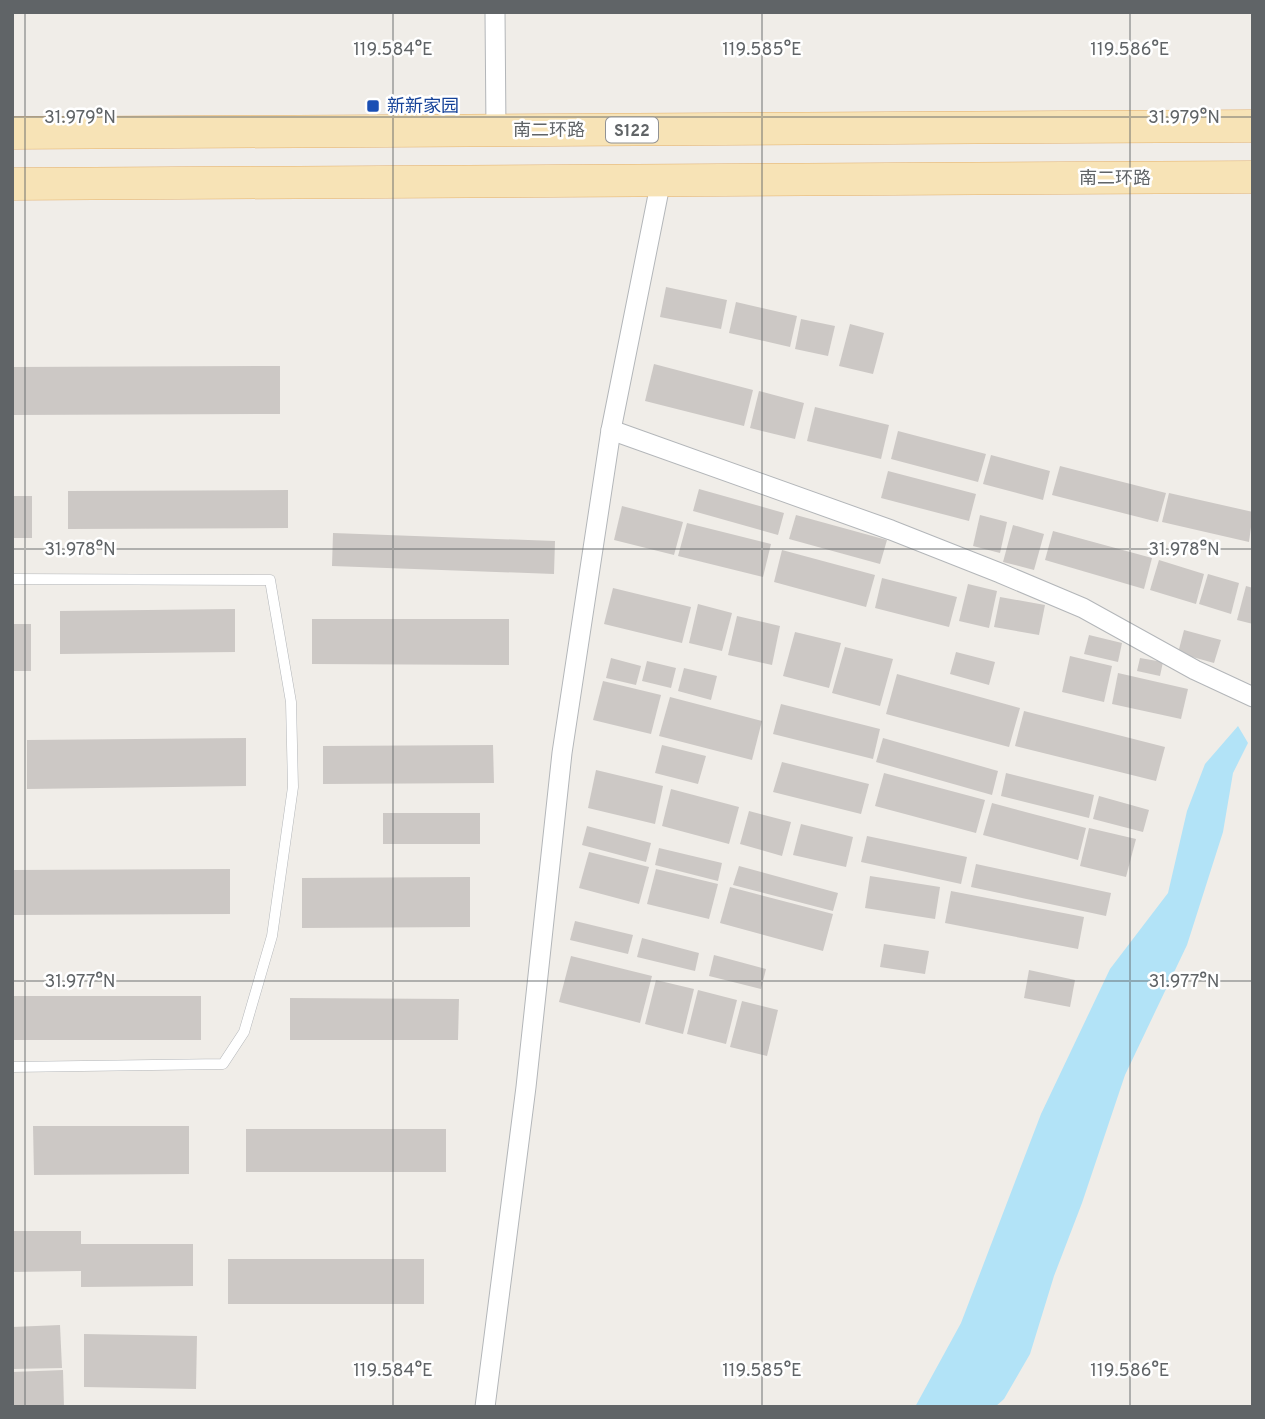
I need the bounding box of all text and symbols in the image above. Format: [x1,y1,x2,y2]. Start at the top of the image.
text: 119.584°E [353,39,433,62]
text: 119.585°E [722,39,802,62]
text: 119.586°E [1090,39,1170,62]
place label: 新新家园 [387,96,459,119]
marker: 新新家园 [365,98,381,114]
text: 31.979°N [44,107,116,130]
text: 31.979°N [1148,107,1220,130]
road number: S122 [606,118,658,142]
street label: 南二环路 [513,120,585,143]
street label: 南二环路 [1079,168,1151,191]
text: 31.978°N [44,539,116,562]
text: 31.978°N [1148,539,1220,562]
text: 31.977°N [44,971,116,994]
text: 31.977°N [1148,971,1220,994]
text: 119.584°E [353,1360,433,1383]
text: 119.585°E [722,1360,802,1383]
text: 119.586°E [1090,1360,1170,1383]

